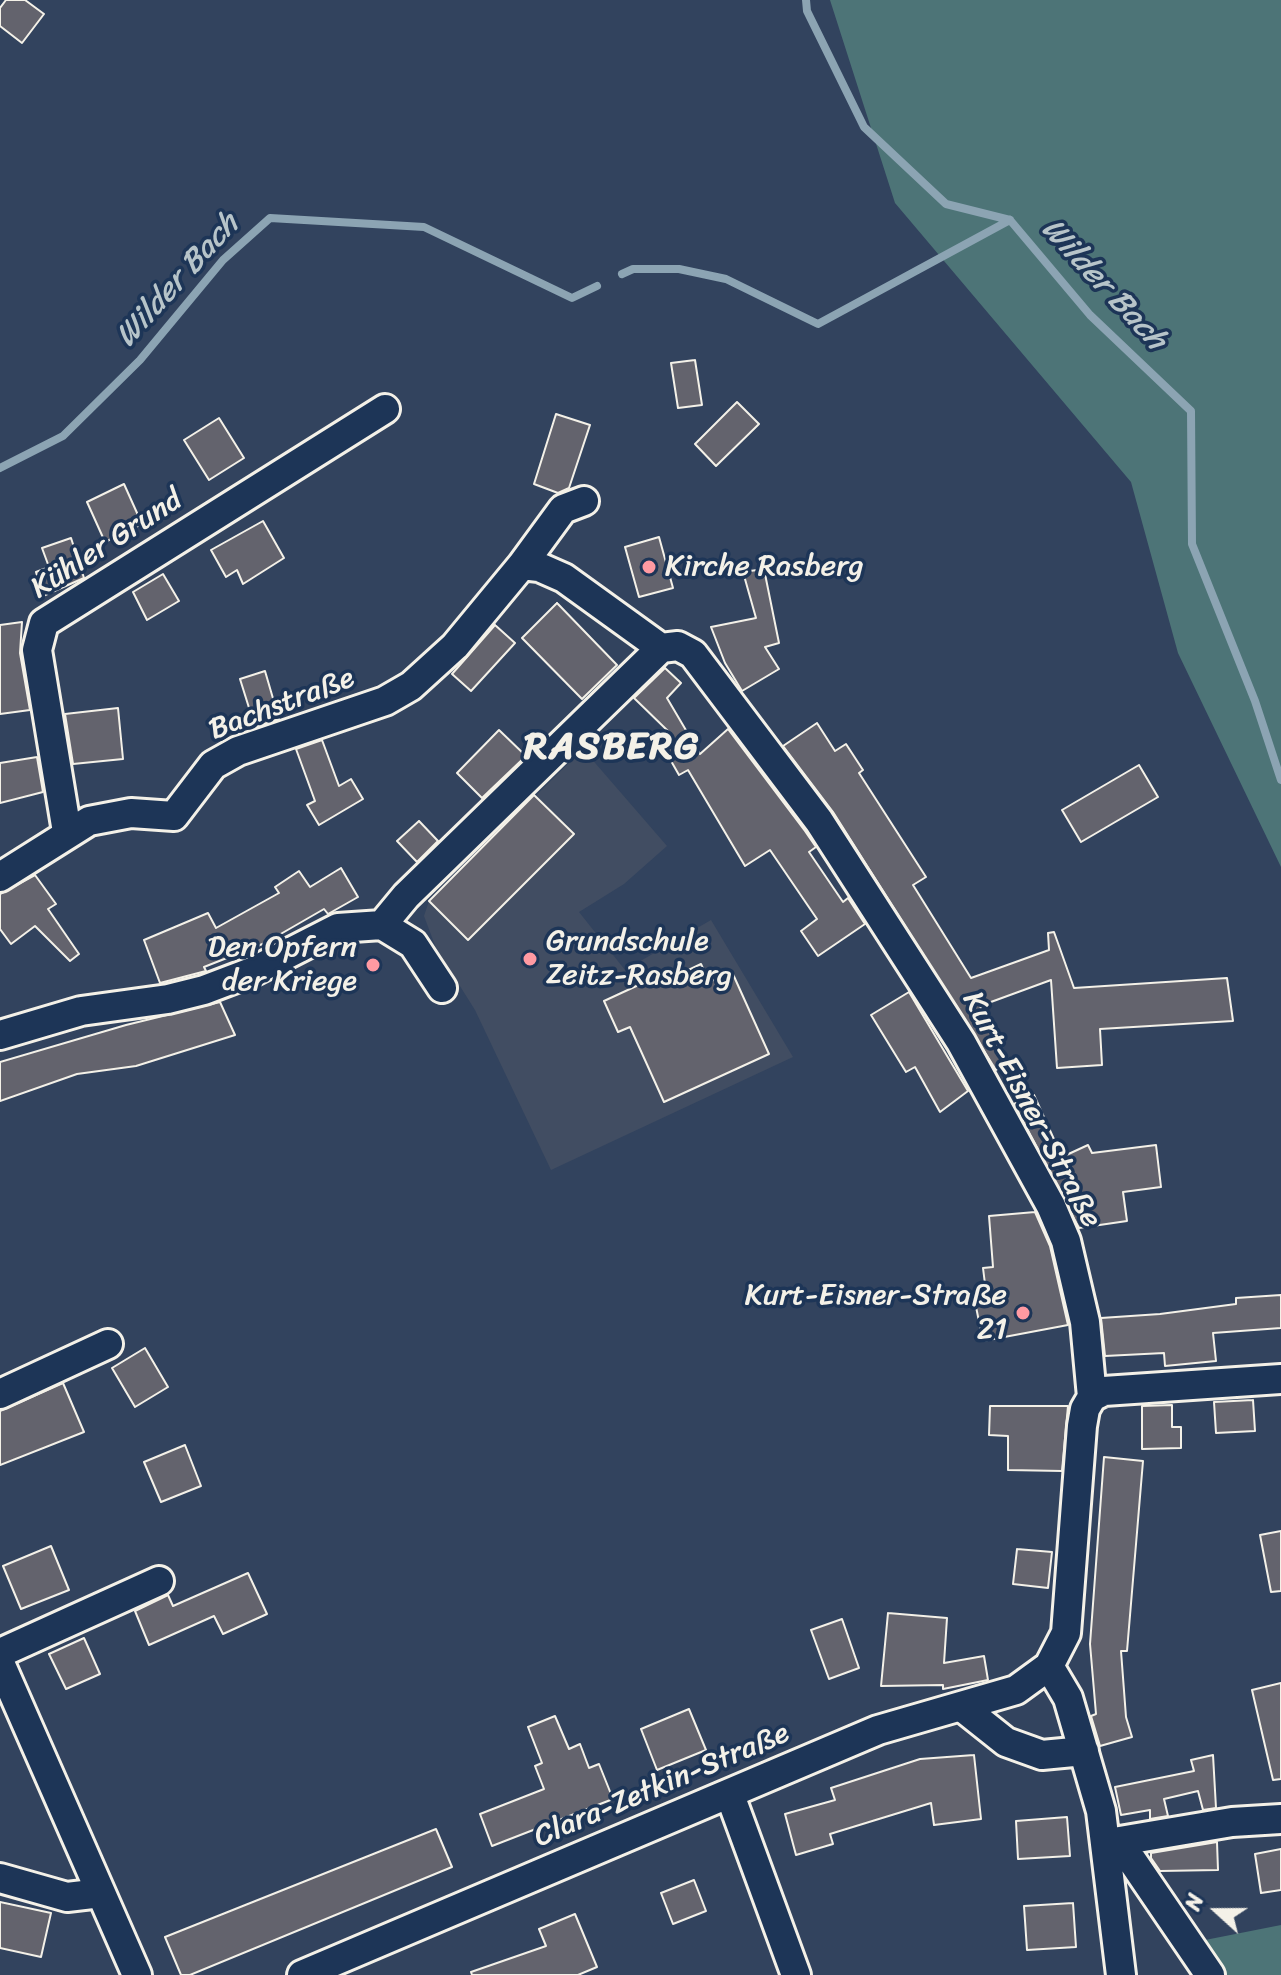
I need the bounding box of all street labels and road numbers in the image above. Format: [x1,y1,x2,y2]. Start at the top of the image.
street label: Kühler Grund [25,483,189,607]
street label: Bachstraße [204,661,360,749]
street label: Kurt-Eisner-Straße [954,986,1108,1234]
street label: Clara-Zetkin-Straße [529,1716,795,1856]

